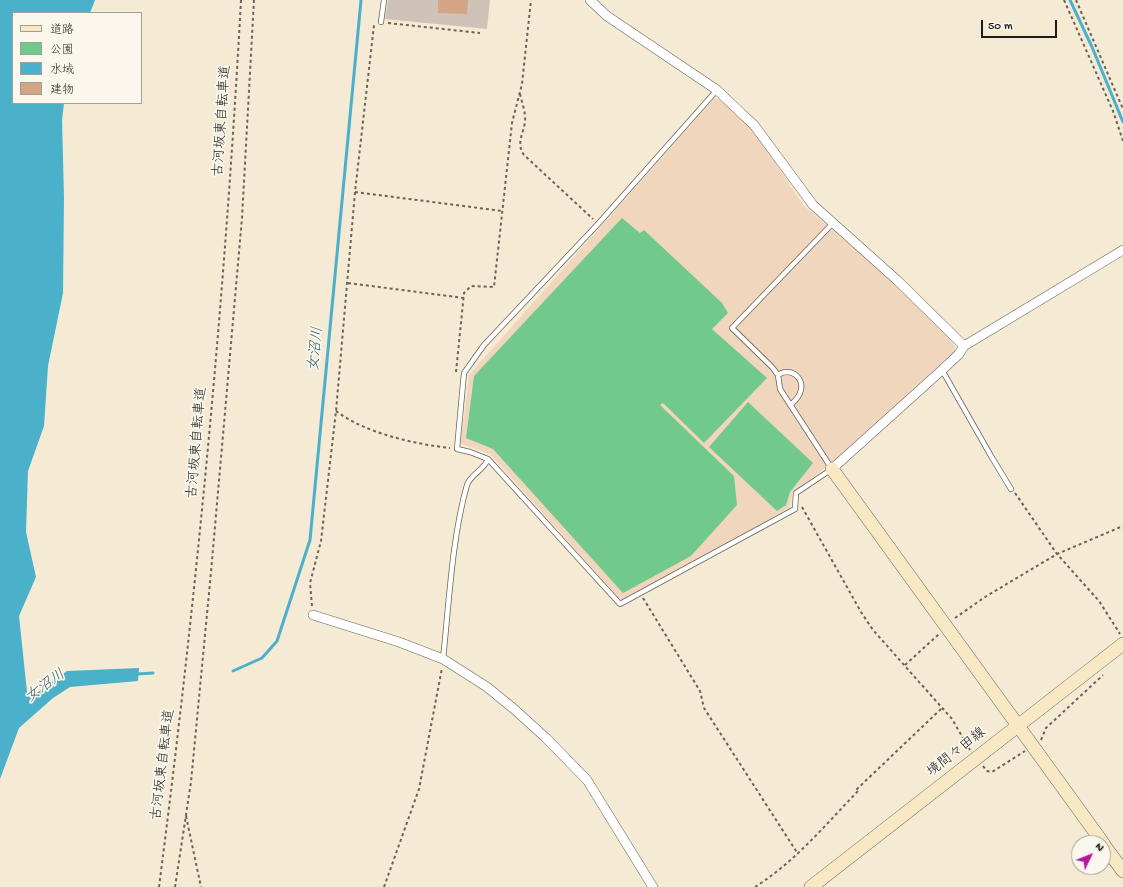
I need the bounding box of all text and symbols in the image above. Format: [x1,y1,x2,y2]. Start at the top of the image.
legend [12,12,142,104]
scale bar [983,12,1059,38]
text: 50 m [988,20,1013,34]
text: 道路 [50,24,74,38]
text: 公園 [50,44,74,58]
text: 水域 [50,64,74,78]
street label: 古河坂東自転車道 [211,65,235,177]
text: 建物 [50,84,74,98]
water label: 女沼川 [306,326,328,372]
street label: 古河坂東自転車道 [185,386,211,500]
water label: 女沼川 [23,666,69,708]
street label: 古河坂東自転車道 [149,708,179,822]
street label: 境間々田線 [924,725,990,781]
north arrow [1071,835,1111,875]
text: N [1092,841,1106,854]

